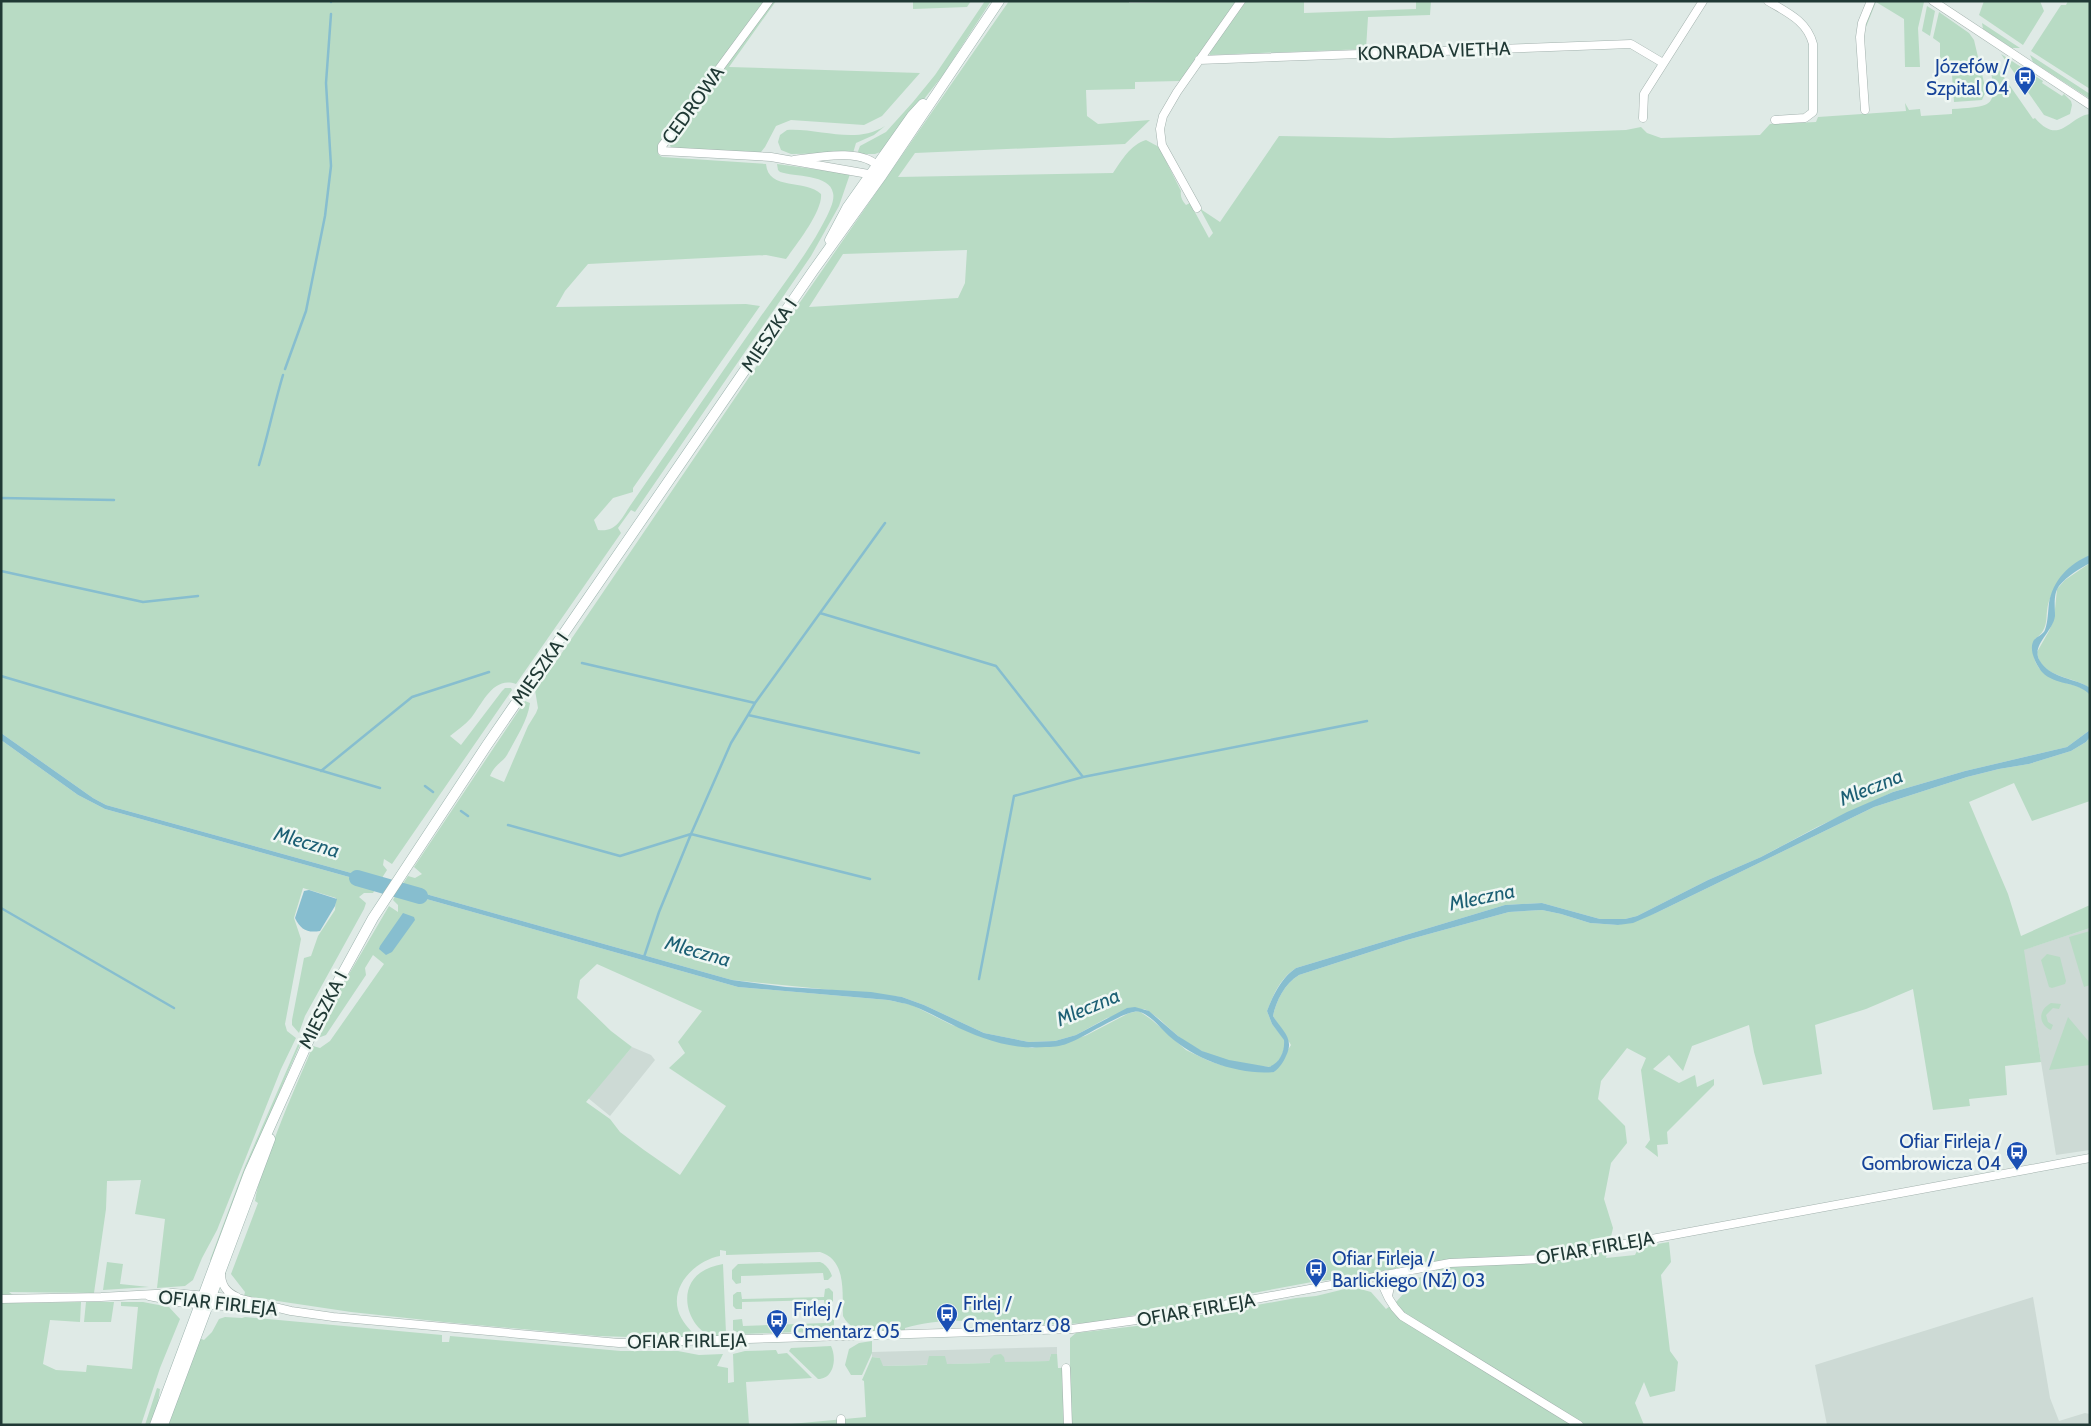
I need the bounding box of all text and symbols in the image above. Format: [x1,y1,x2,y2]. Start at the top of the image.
street label: KONRADA VIETHA [1357,37,1511,65]
place label: Józefów / Szpital 04 [1926,55,2010,100]
street label: CEDROWA [657,61,729,149]
bus stop icon: Józefów / Szpital 04 [2013,65,2037,96]
street label: MIESZKA I [736,294,802,376]
street label: MIESZKA I [507,628,573,710]
water label: Mleczna [1835,763,1906,811]
water label: Mleczna [271,821,342,863]
water label: Mleczna [1446,878,1517,916]
water label: Mleczna [662,930,733,972]
street label: MIESZKA I [294,967,352,1053]
water label: Mleczna [1052,983,1123,1031]
place label: Ofiar Firleja / Gombrowicza 04 [1862,1130,2002,1175]
bus stop icon: Ofiar Firleja / Gombrowicza 04 [2005,1140,2029,1171]
street label: OFIAR FIRLEJA [1534,1226,1656,1270]
place label: Ofiar Firleja / Barlickiego (NŻ) 03 [1332,1247,1485,1292]
bus stop icon: Ofiar Firleja / Barlickiego (NŻ) 03 [1304,1257,1328,1288]
street label: OFIAR FIRLEJA [157,1285,279,1321]
street label: OFIAR FIRLEJA [1135,1288,1257,1332]
place label: Firlej / Cmentarz 08 [963,1292,1071,1337]
place label: Firlej / Cmentarz 05 [793,1298,900,1343]
bus stop icon: Firlej / Cmentarz 08 [935,1302,959,1333]
bus stop icon: Firlej / Cmentarz 05 [765,1308,789,1339]
street label: OFIAR FIRLEJA [627,1328,747,1354]

